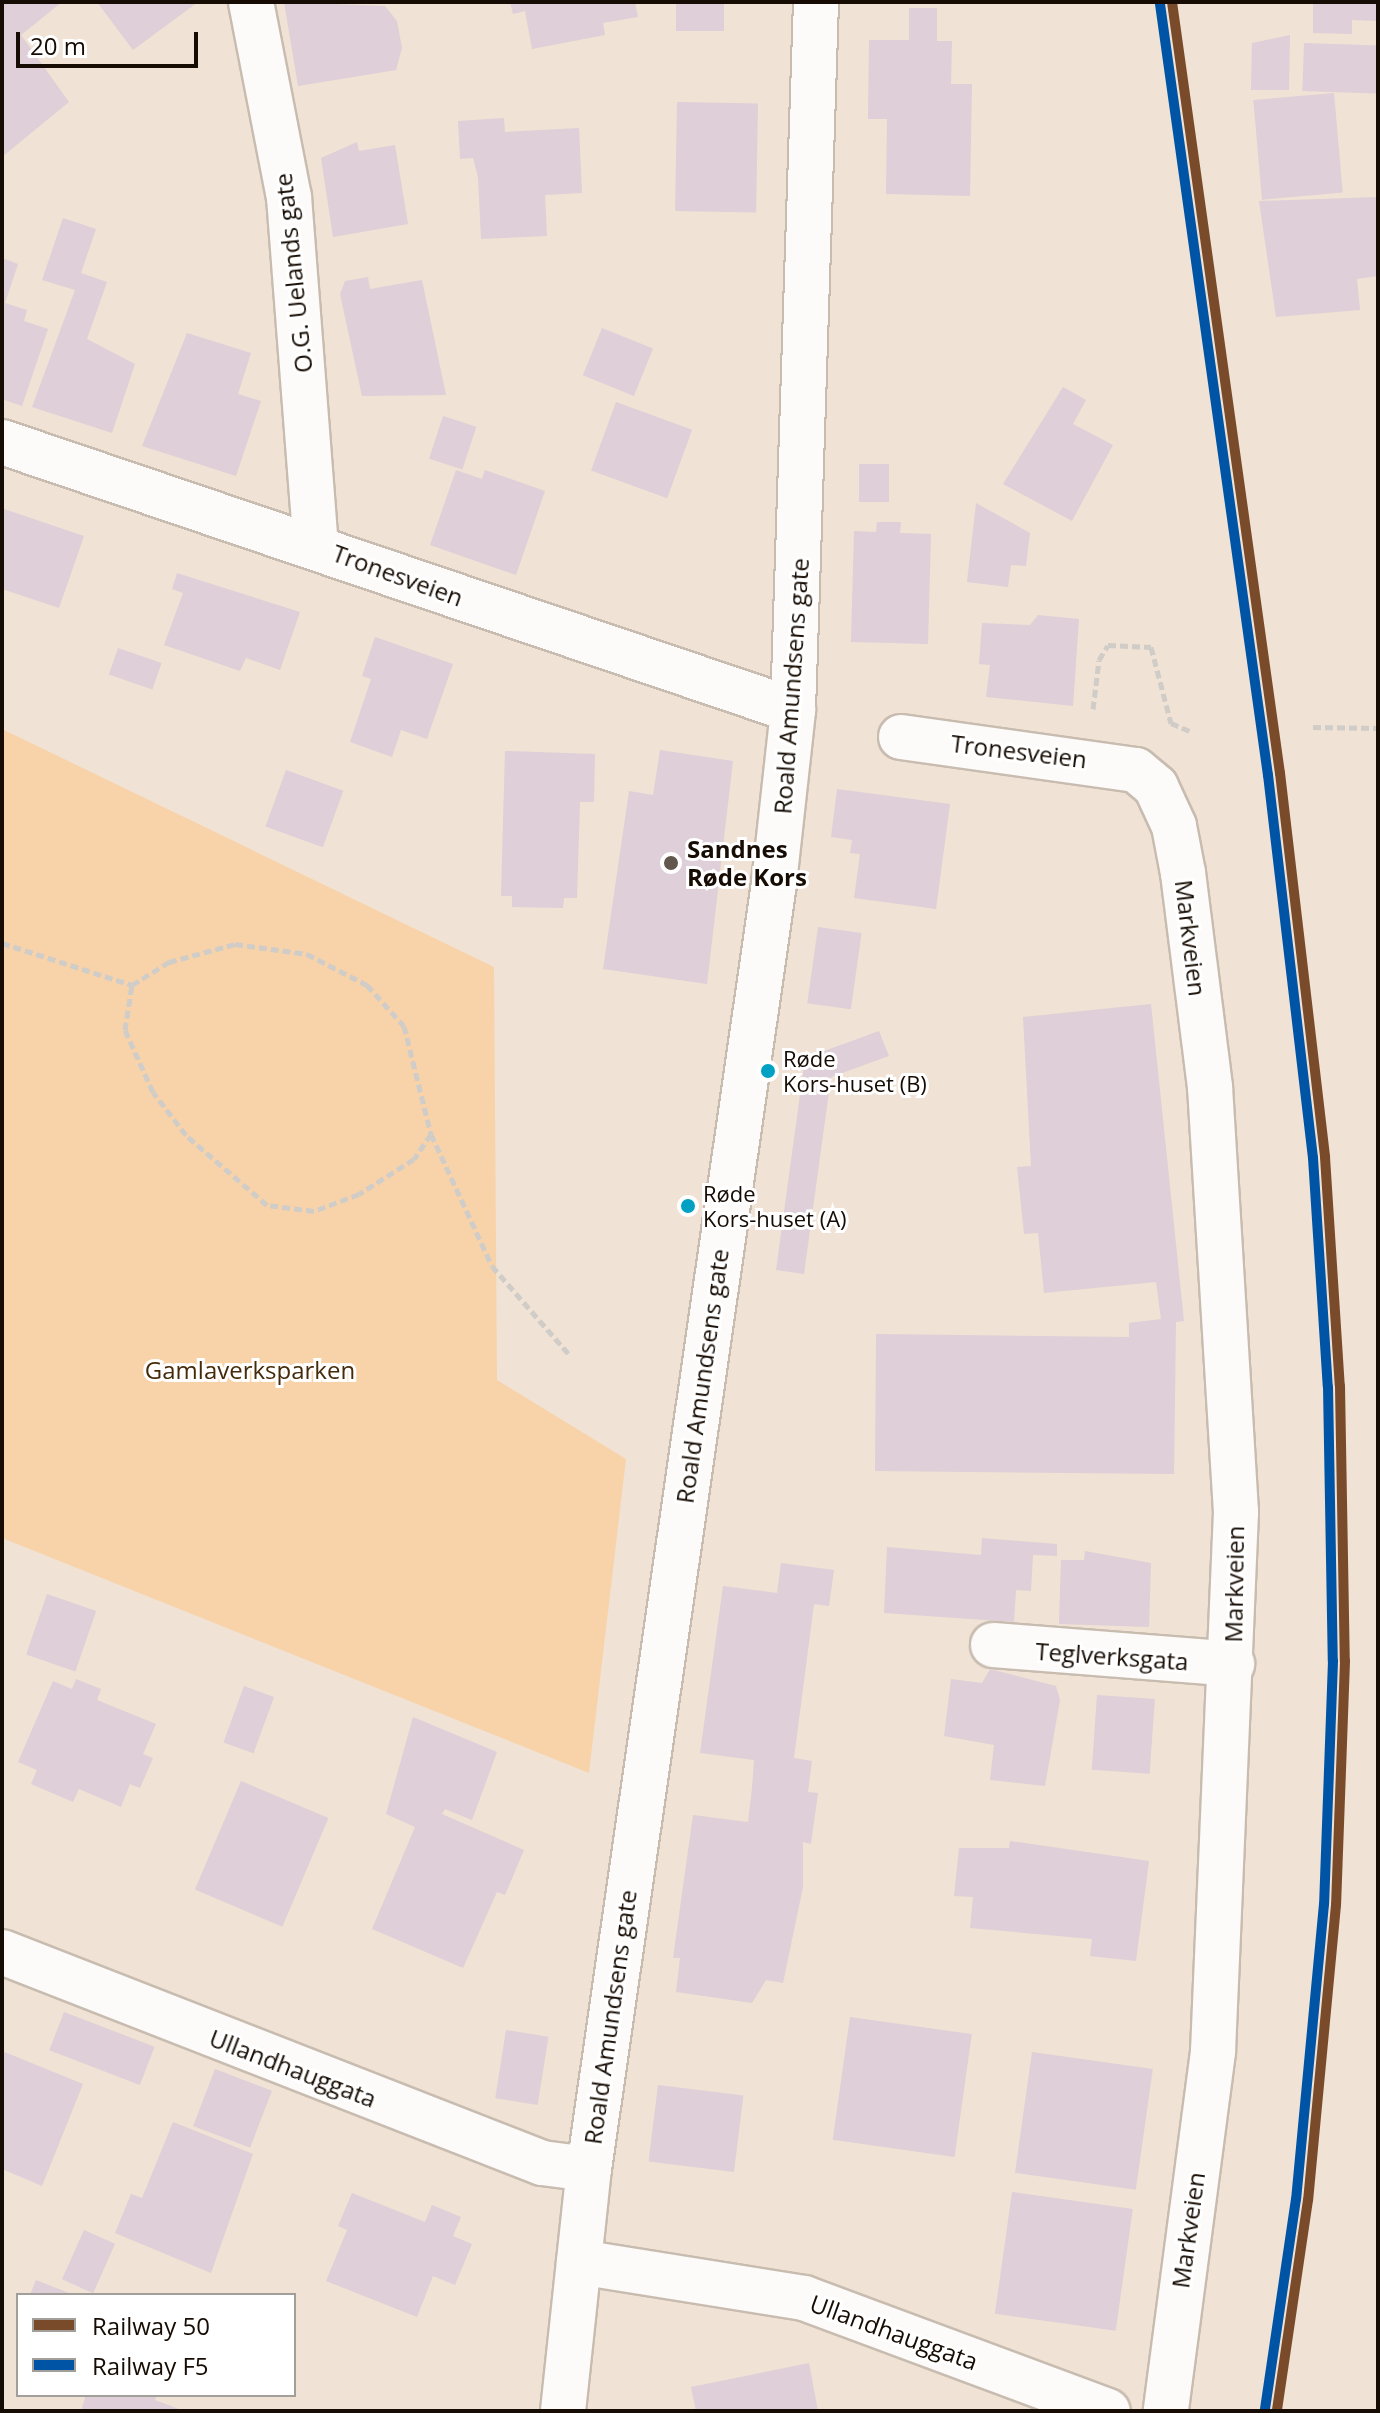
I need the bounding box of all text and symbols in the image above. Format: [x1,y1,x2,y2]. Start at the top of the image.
scale bar [20,16,202,66]
text: 20 m [30,29,86,62]
street label: O.G. Uelands gate [268,172,318,374]
street label: Tronesveien [329,538,467,612]
street label: Roald Amundsens gate [768,557,814,815]
street label: Tronesveien [949,728,1089,774]
place label: Sandnes Røde Kors [687,835,807,891]
marker: Sandnes Røde Kors [662,854,680,872]
street label: Markveien [1170,878,1212,998]
place label: Røde Kors-huset (B) [783,1045,927,1096]
marker: Røde Kors-huset (B) [760,1063,776,1079]
place label: Røde Kors-huset (A) [703,1180,847,1232]
marker: Røde Kors-huset (A) [680,1198,696,1214]
street label: Roald Amundsens gate [670,1247,734,1505]
park label: Gamlaverksparken [145,1356,355,1384]
street label: Markveien [1219,1525,1249,1643]
street label: Teglverksgata [1035,1636,1189,1676]
street label: Roald Amundsens gate [578,1888,642,2146]
street label: Ullandhauggata [205,2023,381,2113]
street label: Markveien [1166,2170,1210,2290]
street label: Ullandhauggata [806,2288,982,2376]
legend [16,2293,296,2397]
text: Railway 50 [92,2309,210,2342]
text: Railway F5 [92,2349,209,2382]

